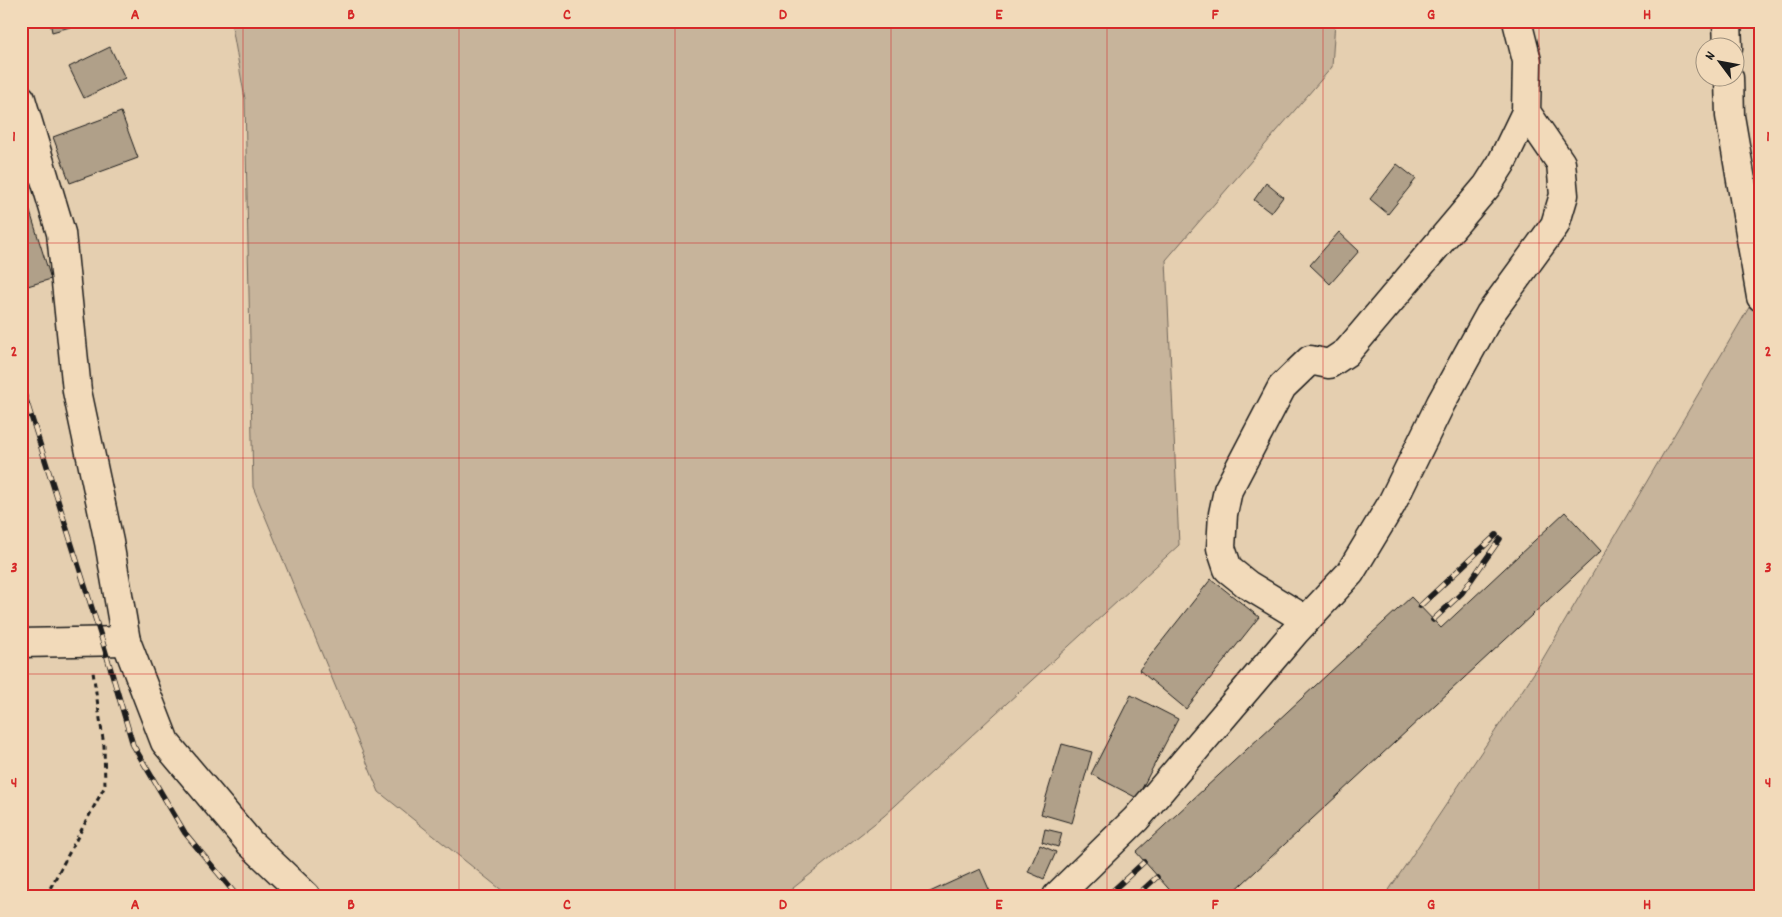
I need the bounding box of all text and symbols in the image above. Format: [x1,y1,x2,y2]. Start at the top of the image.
text: A [131,4,140,27]
text: B [347,4,355,27]
text: C [563,4,571,27]
text: D [779,4,788,27]
text: E [995,4,1003,27]
text: F [1211,4,1219,27]
text: G [1427,4,1435,27]
text: H [1643,4,1651,27]
north arrow [1694,38,1744,88]
text: N [1700,48,1721,64]
text: 1 [12,126,16,149]
text: 1 [1766,126,1770,149]
text: 2 [11,341,18,364]
text: 2 [1765,341,1772,364]
text: 3 [10,557,18,580]
text: 3 [1764,557,1772,580]
text: 4 [11,772,17,795]
text: 4 [1765,772,1771,795]
text: A [131,894,140,917]
text: B [347,894,355,917]
text: C [563,894,571,917]
text: D [779,894,788,917]
text: E [995,894,1003,917]
text: F [1211,894,1219,917]
text: G [1427,894,1435,917]
text: H [1643,894,1651,917]

